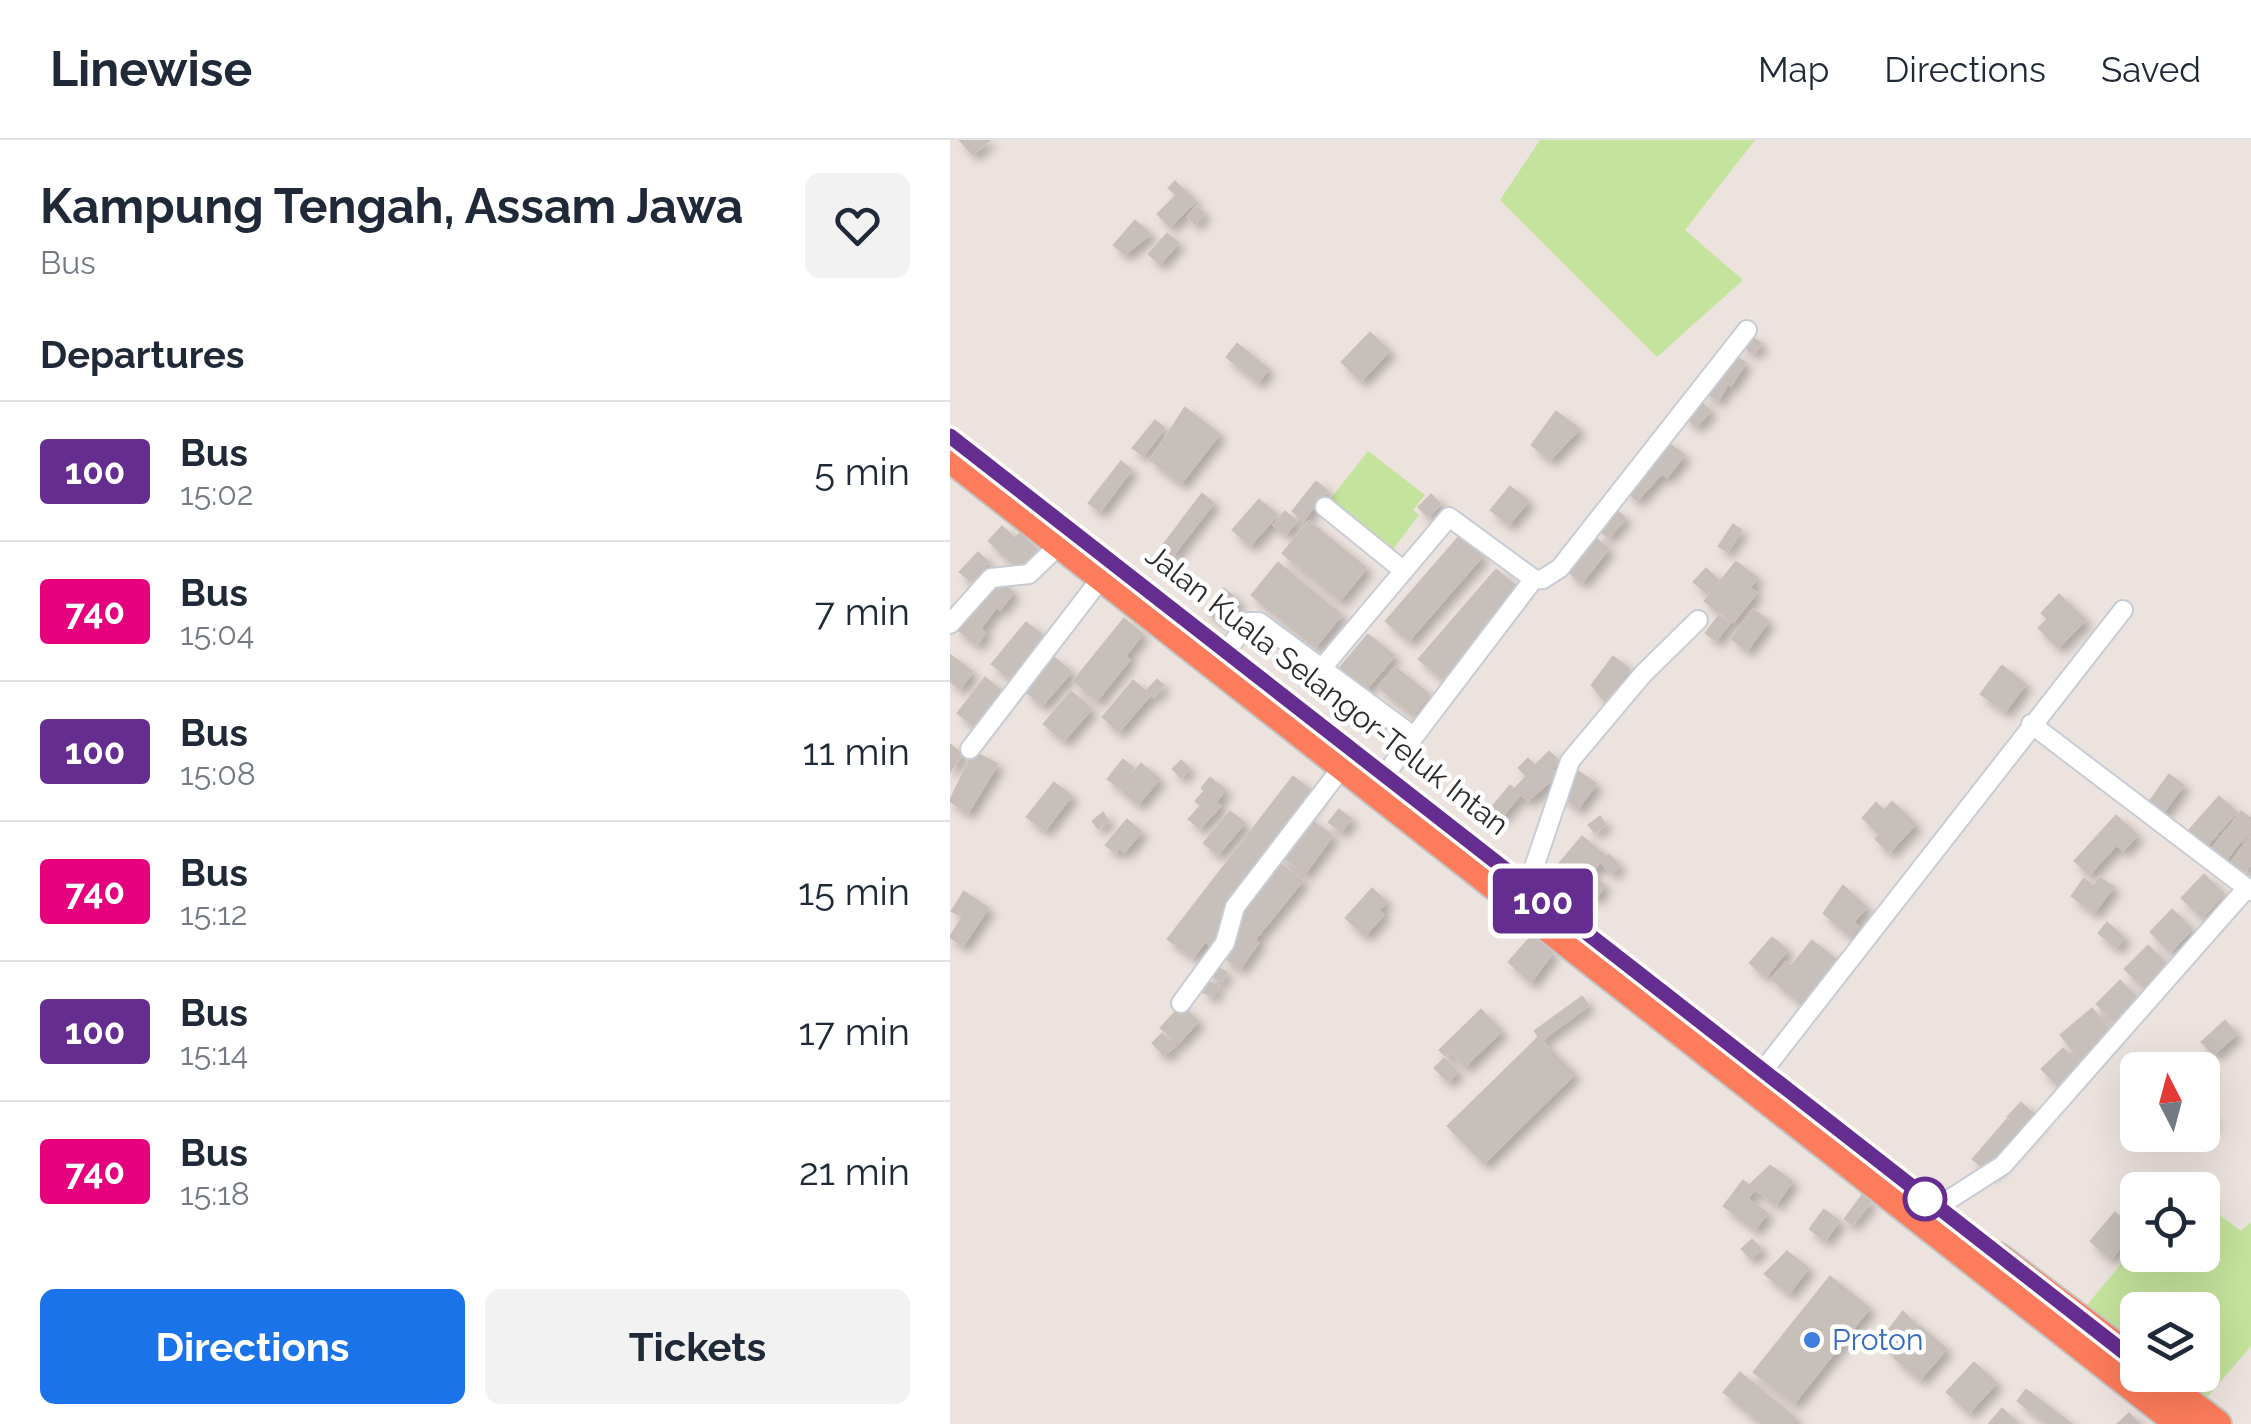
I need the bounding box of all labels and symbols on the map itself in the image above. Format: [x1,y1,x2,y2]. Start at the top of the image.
street label: Jalan Kuala Selangor-Teluk Intan [1139,537,1516,842]
line badge: 100 [1486,868,1600,934]
north arrow [2120,1052,2220,1152]
unlabelled marker [1904,1178,1946,1220]
place label: Proton [1832,1322,1923,1357]
marker: Proton [1801,1329,1823,1351]

